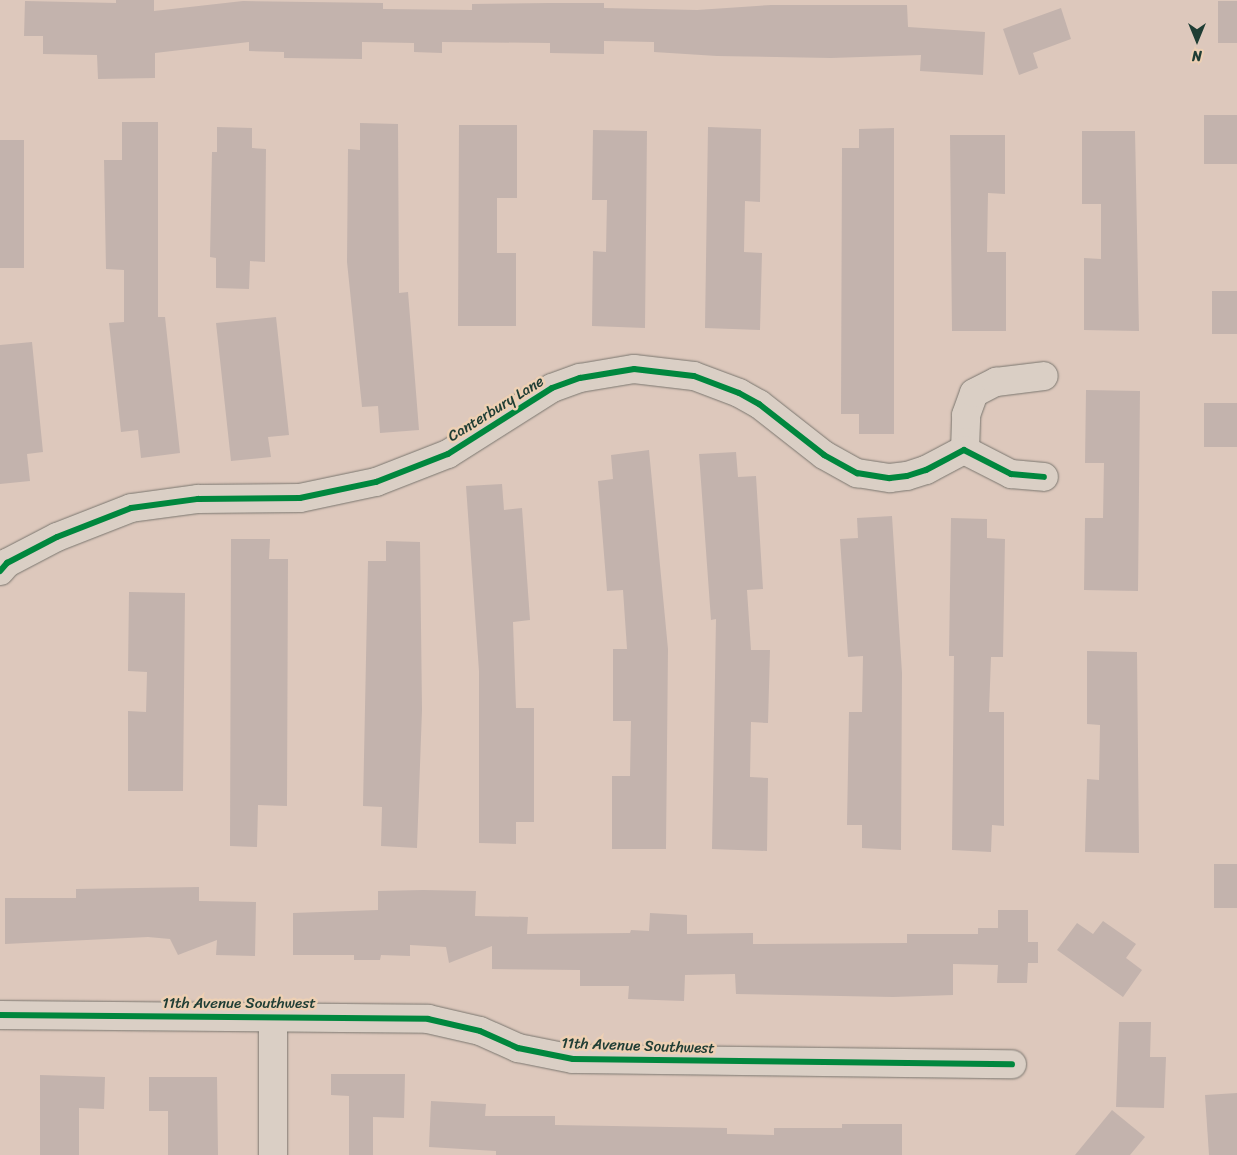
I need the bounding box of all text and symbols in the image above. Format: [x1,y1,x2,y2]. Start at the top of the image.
north arrow [1172,15,1222,65]
text: N [1192,43,1202,68]
street label: Canterbury Lane [445,372,547,446]
street label: 11th Avenue Southwest [162,995,316,1013]
street label: 11th Avenue Southwest [561,1034,715,1058]

